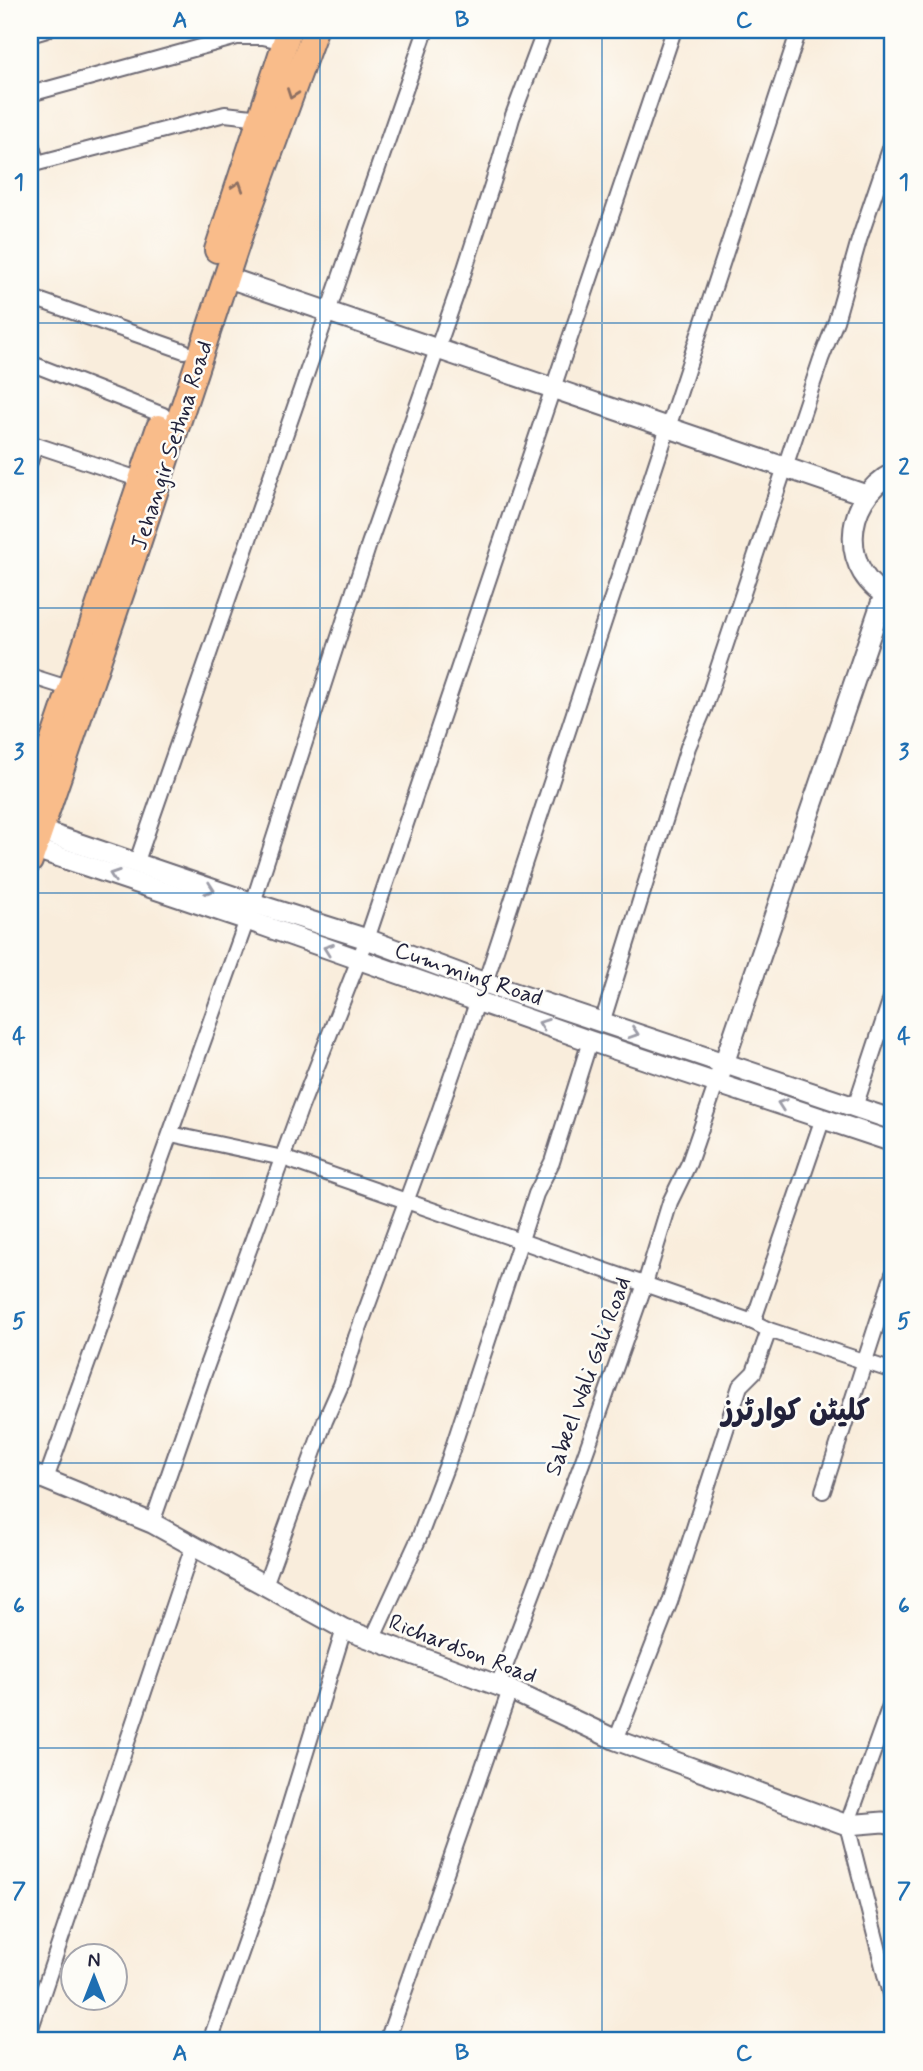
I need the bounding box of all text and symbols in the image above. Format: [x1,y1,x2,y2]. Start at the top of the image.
text: A [172,6,188,36]
text: B [455,6,470,36]
text: C [736,6,753,36]
one-way arrow [286,87,300,99]
text: 1 [14,168,24,198]
text: 1 [899,168,909,198]
one-way arrow [230,180,245,192]
street label: Jehangir Sethna Road [125,337,221,554]
text: 2 [13,453,25,483]
text: 2 [898,453,910,483]
text: 3 [14,738,25,768]
text: 3 [899,738,910,768]
one-way arrow [108,869,120,883]
one-way arrow [203,881,216,895]
street label: Cumming Road [390,936,546,1016]
one-way arrow [323,944,335,958]
one-way arrow [538,1018,550,1032]
text: 4 [12,1022,26,1052]
text: 4 [897,1022,911,1052]
one-way arrow [627,1025,640,1039]
one-way arrow [777,1098,789,1112]
street label: Sabeel Wali Gali Road [539,1273,639,1480]
text: 5 [12,1307,26,1337]
text: 5 [897,1307,911,1337]
district label: کلیٹن کوارٹرز [719,1392,871,1431]
text: 6 [13,1592,25,1622]
text: 6 [898,1592,910,1622]
street label: Richardson Road [384,1608,541,1692]
text: 7 [12,1877,26,1907]
text: 7 [897,1877,911,1907]
north arrow [60,1941,130,2011]
text: N [88,1949,100,1974]
text: A [172,2039,188,2069]
text: B [455,2039,470,2069]
text: C [736,2039,753,2069]

